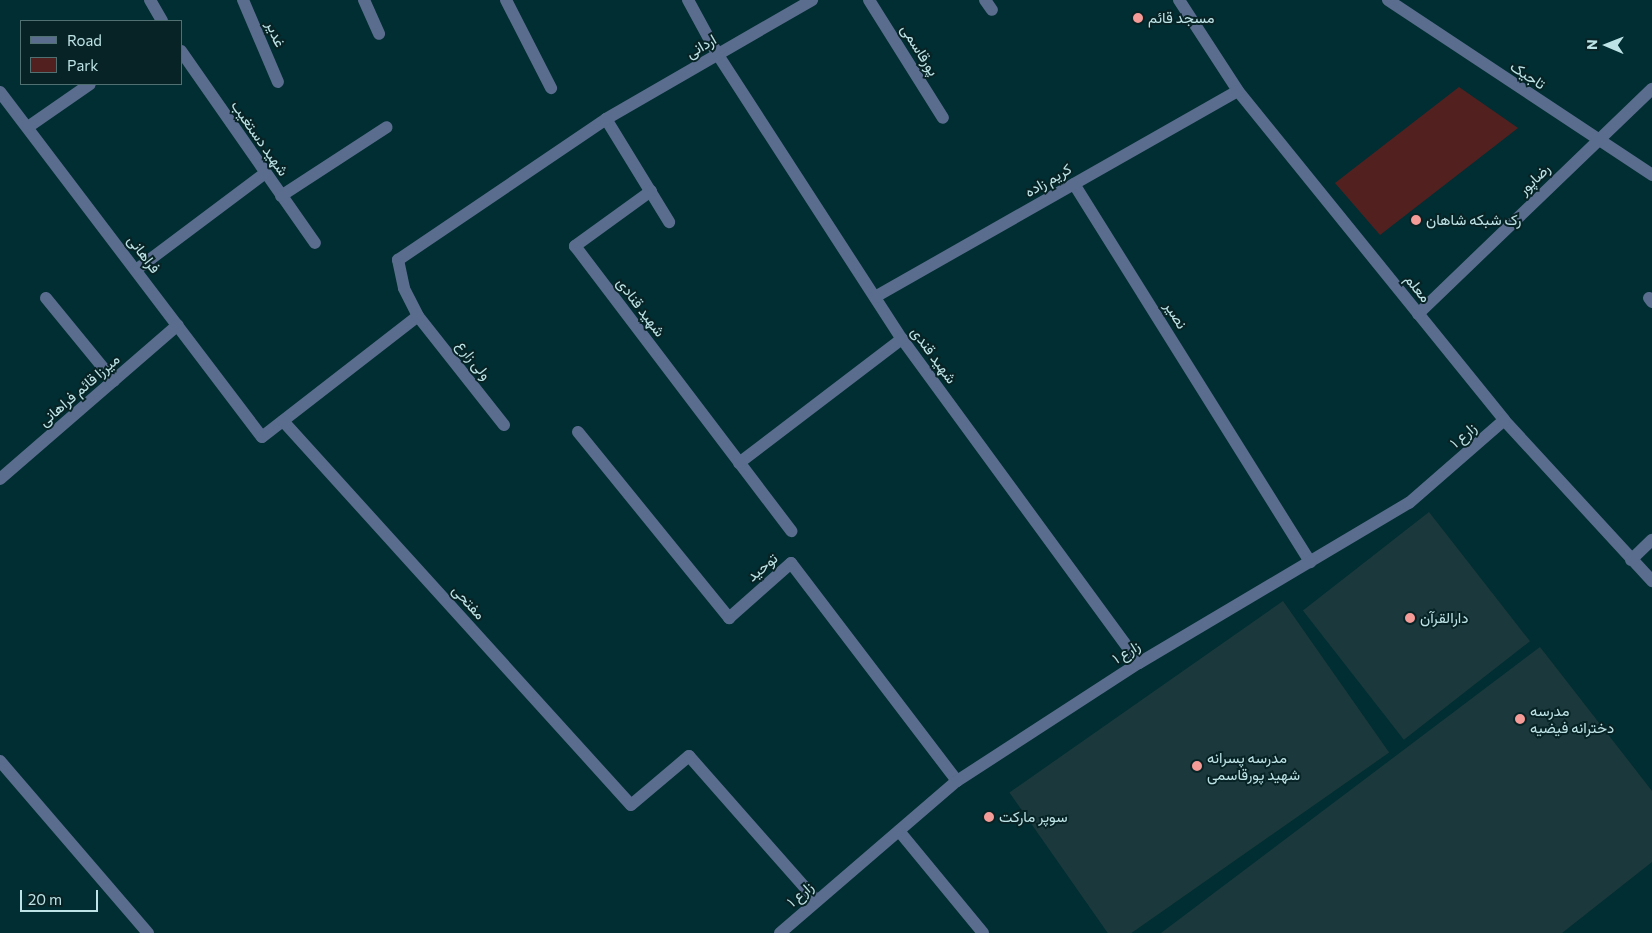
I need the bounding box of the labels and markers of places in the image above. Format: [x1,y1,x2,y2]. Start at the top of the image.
place label: مسجد قائم [1148,9,1215,27]
marker: مسجد قائم [1132,12,1144,24]
place label: رک شبکه شاهان [1426,211,1521,229]
marker: رک شبکه شاهان [1410,214,1422,226]
place label: دارالقرآن [1420,609,1468,627]
marker: دارالقرآن [1404,612,1416,624]
place label: مدرسه دخترانه فیضیه [1530,701,1614,736]
marker: مدرسه دخترانه فیضیه [1514,713,1526,725]
place label: مدرسه پسرانه شهید پورقاسمی [1207,748,1300,783]
marker: مدرسه پسرانه شهید پورقاسمی [1191,760,1203,772]
place label: سوپر مارکت [999,808,1068,826]
marker: سوپر مارکت [983,811,995,823]

